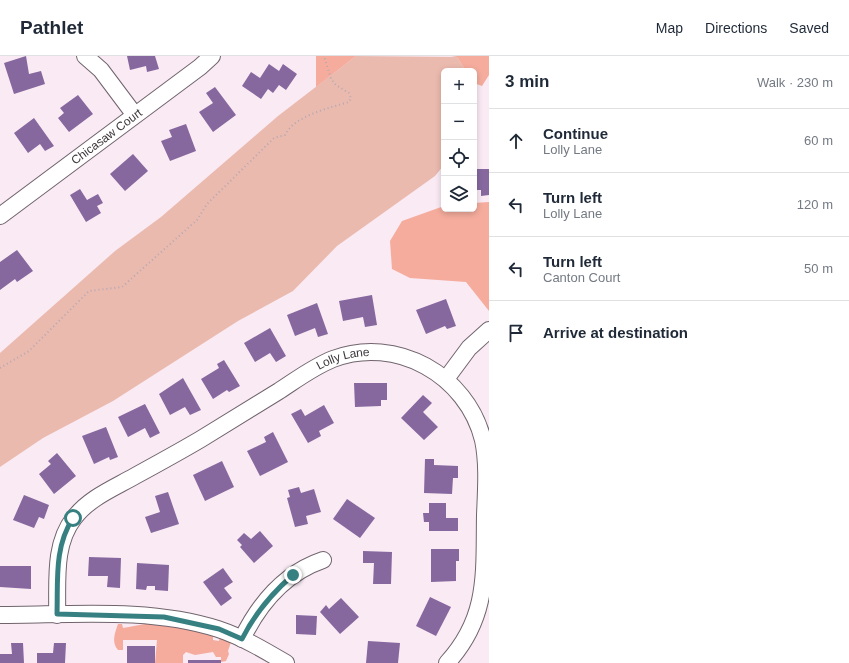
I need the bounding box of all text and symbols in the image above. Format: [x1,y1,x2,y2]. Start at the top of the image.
text: Pathlet [20,17,83,38]
text: Map [656,20,683,36]
text: Directions [705,20,767,36]
text: Saved [789,20,829,36]
map controls [441,68,477,212]
button: + [441,68,477,104]
text: 3 min [505,72,549,91]
text: Walk · 230 m [757,75,833,90]
button: − [441,104,477,140]
street label: Chicasaw Court [68,105,145,167]
text: Continue [543,125,608,142]
icon: ahead [505,130,527,152]
text: 60 m [804,133,833,148]
button: locate [441,140,477,176]
text: Lolly Lane [543,142,602,157]
button: layers [441,176,477,212]
text: Turn left [543,189,602,206]
icon: left [505,194,527,216]
text: 120 m [797,197,833,212]
text: Lolly Lane [543,206,602,221]
text: Turn left [543,253,602,270]
icon: left [505,258,527,280]
text: 50 m [804,261,833,276]
text: Canton Court [543,270,620,285]
icon: arrive [505,322,527,344]
text: Arrive at destination [543,324,688,341]
street label: Lolly Lane [314,345,370,373]
route start [64,509,82,527]
route end [284,566,302,584]

